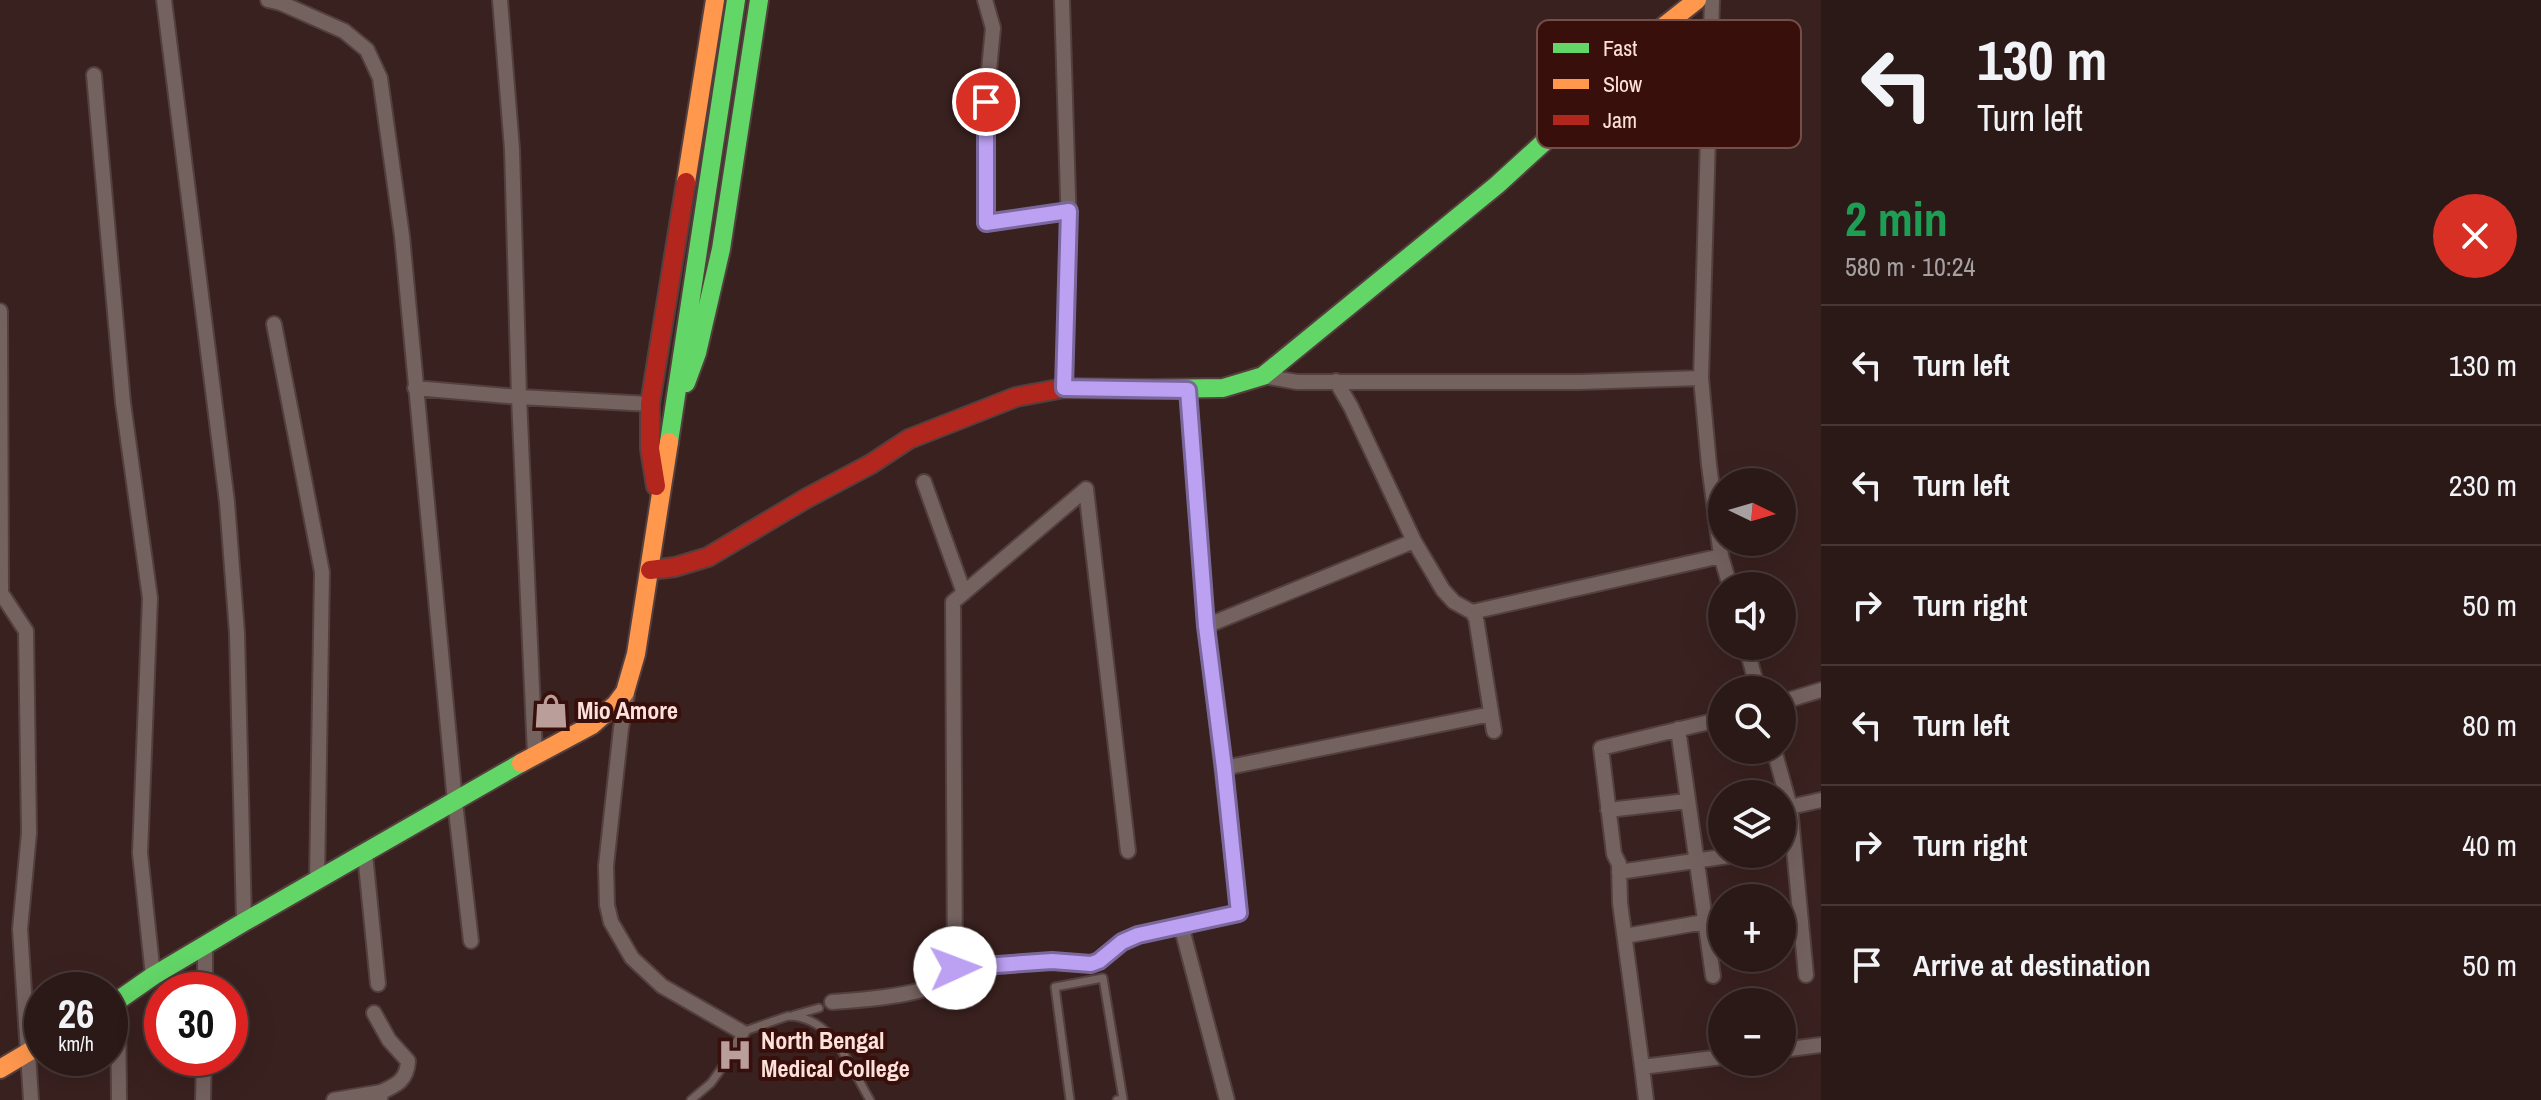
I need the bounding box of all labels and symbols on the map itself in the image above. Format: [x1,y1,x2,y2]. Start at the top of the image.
legend [1537,20,1801,148]
text: Fast [1603,33,1637,63]
pin [952,68,1020,136]
text: Slow [1603,69,1642,99]
text: Jam [1603,105,1637,135]
north arrow [1708,468,1796,556]
shop icon: Mio Amore [532,692,570,730]
place label: Mio Amore [577,694,678,726]
position arrow [913,926,997,1010]
speed limit sign: 30 [144,972,248,1076]
place label: North Bengal Medical College [761,1024,910,1084]
hospital icon: North Bengal Medical College [716,1036,754,1074]

